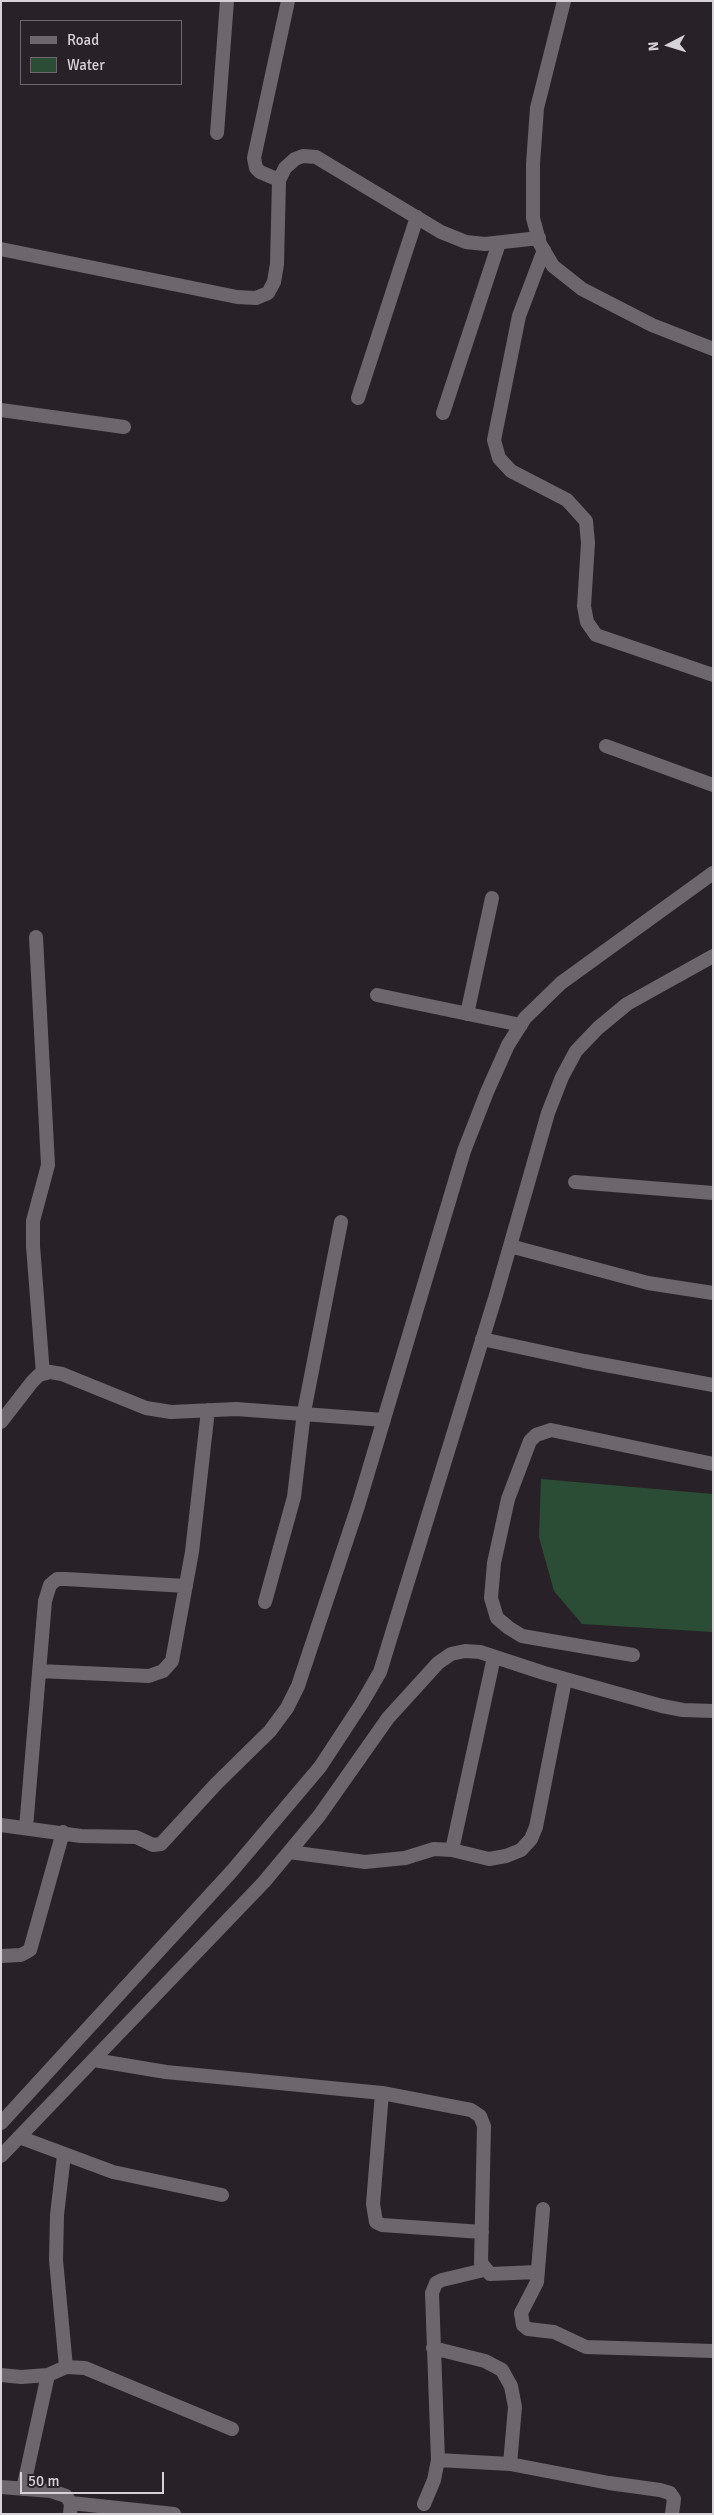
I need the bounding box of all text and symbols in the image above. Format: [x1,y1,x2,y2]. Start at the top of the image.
legend [20,20,182,85]
north arrow [644,20,694,70]
text: Road [67,31,99,49]
text: N [645,41,662,52]
text: Water [67,56,105,74]
scale bar [22,2462,166,2494]
text: 50 m [28,2472,59,2490]

